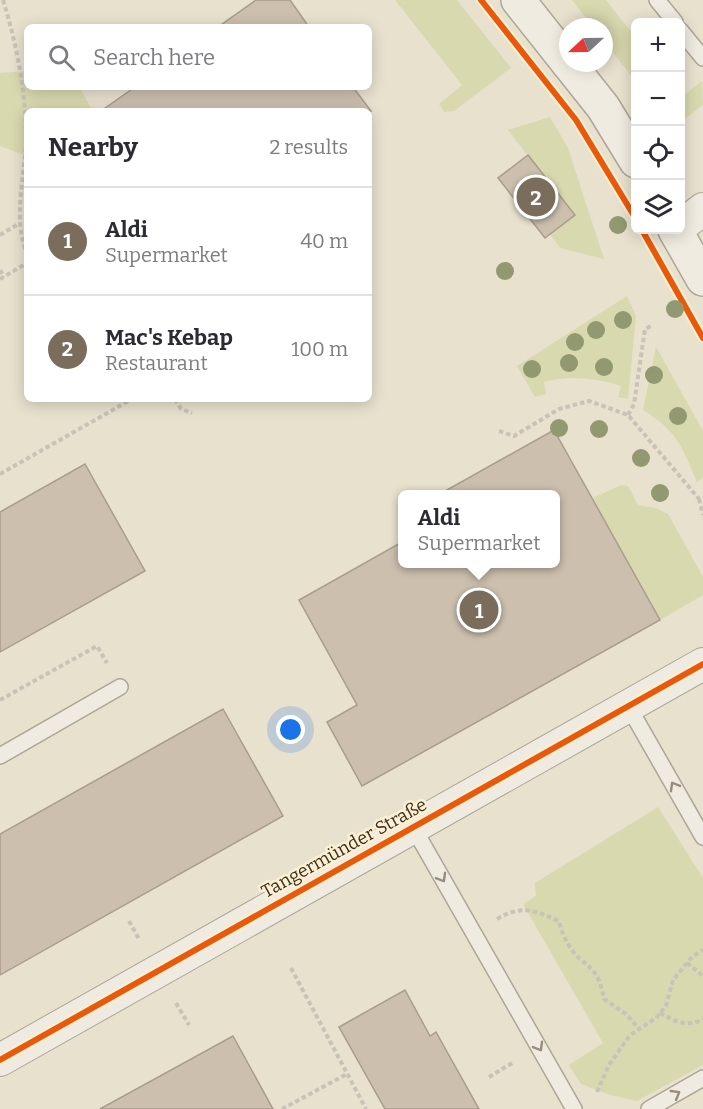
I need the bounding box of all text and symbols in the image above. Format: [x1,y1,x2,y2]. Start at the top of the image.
north arrow [559,18,613,72]
map controls [631,18,685,234]
button: + [631,18,685,72]
search box [24,24,372,90]
icon: search [45,41,78,74]
text: Search here [93,44,215,71]
button: − [631,72,685,126]
button: locate [631,126,685,180]
text: Nearby [48,132,138,163]
text: 2 results [269,135,348,159]
pin: 2 [516,174,556,220]
button: layers [631,180,685,234]
text: Aldi [105,216,148,243]
text: 1 [63,229,72,253]
text: 40 m [300,229,348,253]
text: Supermarket [105,243,228,267]
text: Mac's Kebap [105,324,233,351]
text: 2 [62,337,73,361]
text: 100 m [291,337,348,361]
text: Restaurant [105,351,208,375]
popup [398,490,560,568]
text: Aldi [418,504,460,531]
text: Supermarket [418,531,540,555]
pin: 1 [460,588,498,632]
your location [276,715,305,744]
one-way arrow [670,782,681,792]
street label: Tangermünder Straße [257,793,431,903]
one-way arrow [435,871,446,882]
one-way arrow [531,1041,543,1051]
one-way arrow [670,1089,680,1101]

